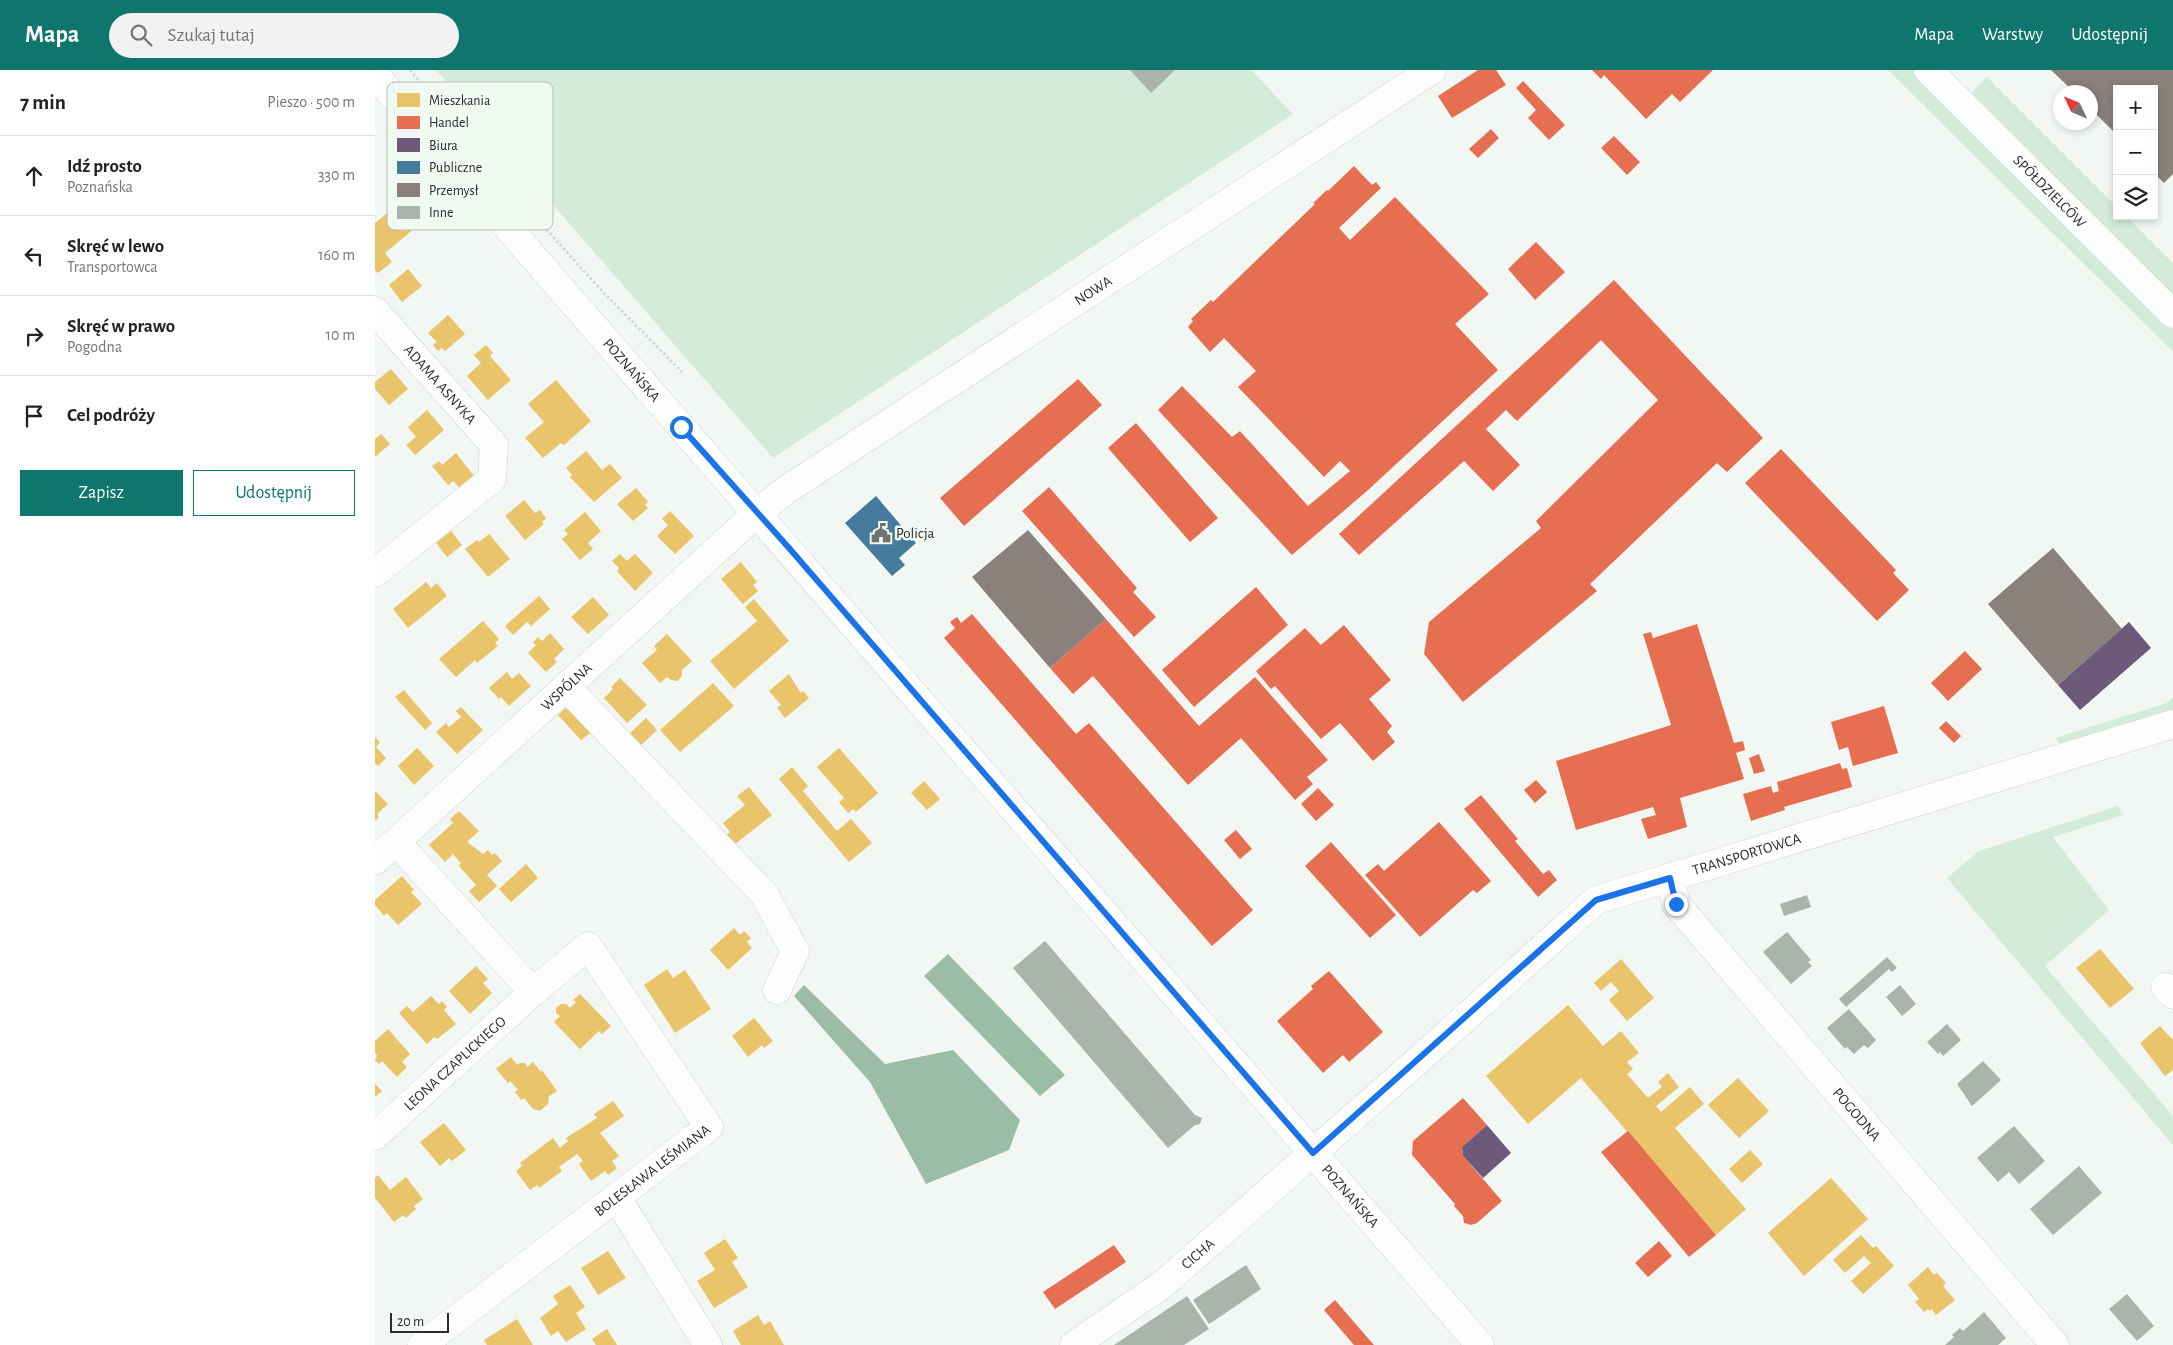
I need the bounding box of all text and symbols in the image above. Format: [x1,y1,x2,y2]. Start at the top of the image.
search box [109,13,459,58]
icon: search [127,21,155,49]
text: Mapa [25,23,79,47]
text: Szukaj tutaj [167,26,255,45]
text: Mapa [1914,26,1954,44]
text: Warstwy [1982,26,2043,44]
text: Udostępnij [2071,26,2148,44]
legend [387,82,553,230]
north arrow [2053,85,2098,130]
map controls [2113,85,2158,220]
button: + [2113,85,2158,130]
text: 7 min [20,92,66,113]
text: Pieszo · 500 m [267,94,355,110]
text: Mieszkania [429,94,491,108]
text: Handel [429,116,469,130]
button: − [2113,130,2158,175]
text: Biura [429,139,458,153]
street label: SPÓŁDZIELCÓW [2010,153,2089,231]
text: Idź prosto [67,157,142,176]
text: Publiczne [429,161,482,175]
icon: ahead [20,162,48,190]
text: 330 m [318,167,355,183]
button: layers [2113,175,2158,220]
text: Poznańska [67,179,133,195]
text: Przemysł [429,184,479,198]
text: Inne [429,206,453,220]
text: Skręć w lewo [67,237,164,256]
icon: left [20,242,48,270]
text: 160 m [318,247,355,263]
text: Transportowca [67,259,158,275]
street label: NOWA [1072,273,1115,308]
text: Skręć w prawo [67,317,175,336]
icon: right [20,322,48,350]
text: 10 m [326,327,355,343]
street label: POZNAŃSKA [600,336,663,405]
text: Pogodna [67,339,122,355]
street label: ADAMA ASNYKA [401,342,479,427]
icon: arrive [20,402,48,430]
text: Cel podróży [67,406,155,425]
route start [670,416,693,439]
button: Zapisz [20,470,183,516]
button: Udostępnij [193,470,355,516]
public building icon: Policja [870,522,892,544]
place label: Policja [896,526,935,541]
street label: WSPÓLNA [539,660,595,714]
street label: TRANSPORTOWCA [1691,831,1803,878]
route end [1665,893,1688,916]
street label: LEONA CZAPLICKIEGO [401,1014,509,1114]
street label: POGODNA [1830,1085,1883,1144]
street label: BOLESŁAWA LEŚMIANA [592,1122,713,1219]
street label: POZNAŃSKA [1319,1162,1382,1231]
street label: CICHA [1179,1236,1218,1272]
scale bar [390,1310,449,1333]
text: 20 m [397,1315,424,1329]

